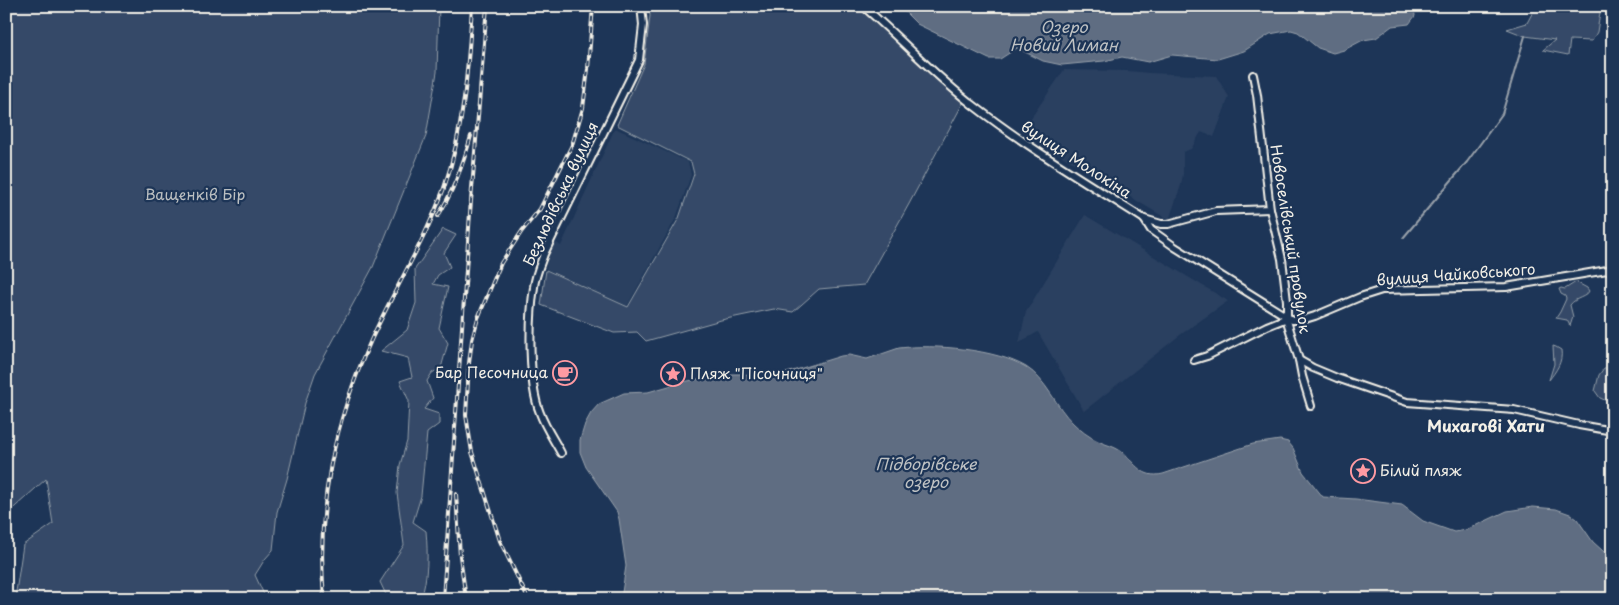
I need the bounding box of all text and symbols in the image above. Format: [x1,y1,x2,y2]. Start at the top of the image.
water label: Озеро Новий Лиман [1010,14,1119,56]
street label: вулиця Молокіна [1017,114,1137,204]
street label: Безлюдівська вулиця [516,118,603,269]
street label: Новоселівський провулок [1265,143,1318,335]
park label: Ващенків Бір [145,182,245,205]
street label: вулиця Чайковського [1376,256,1536,291]
place label: Бар Песочница [435,360,549,383]
cafe icon: Бар Песочница [552,360,578,386]
place icon: Пляж "Пісочниця" [660,361,686,387]
place label: Пляж "Пісочниця" [690,361,823,384]
district label: Михагові Хати [1427,413,1545,437]
water label: Підборівське озеро [876,451,978,493]
place icon: Білий пляж [1350,458,1376,484]
place label: Білий пляж [1380,458,1462,481]

